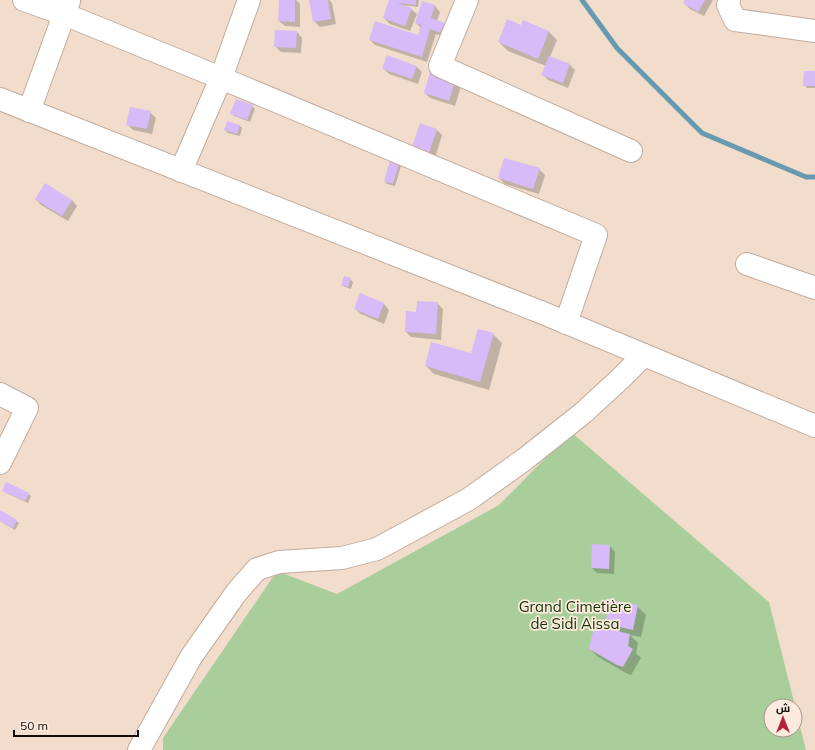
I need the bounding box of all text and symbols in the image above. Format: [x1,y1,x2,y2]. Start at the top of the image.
park label: Grand Cimetière de Sidi Aissa [519,597,631,633]
north arrow [763,698,803,738]
text: ش [776,701,790,715]
scale bar [14,712,138,738]
text: 50 m [20,718,48,733]

